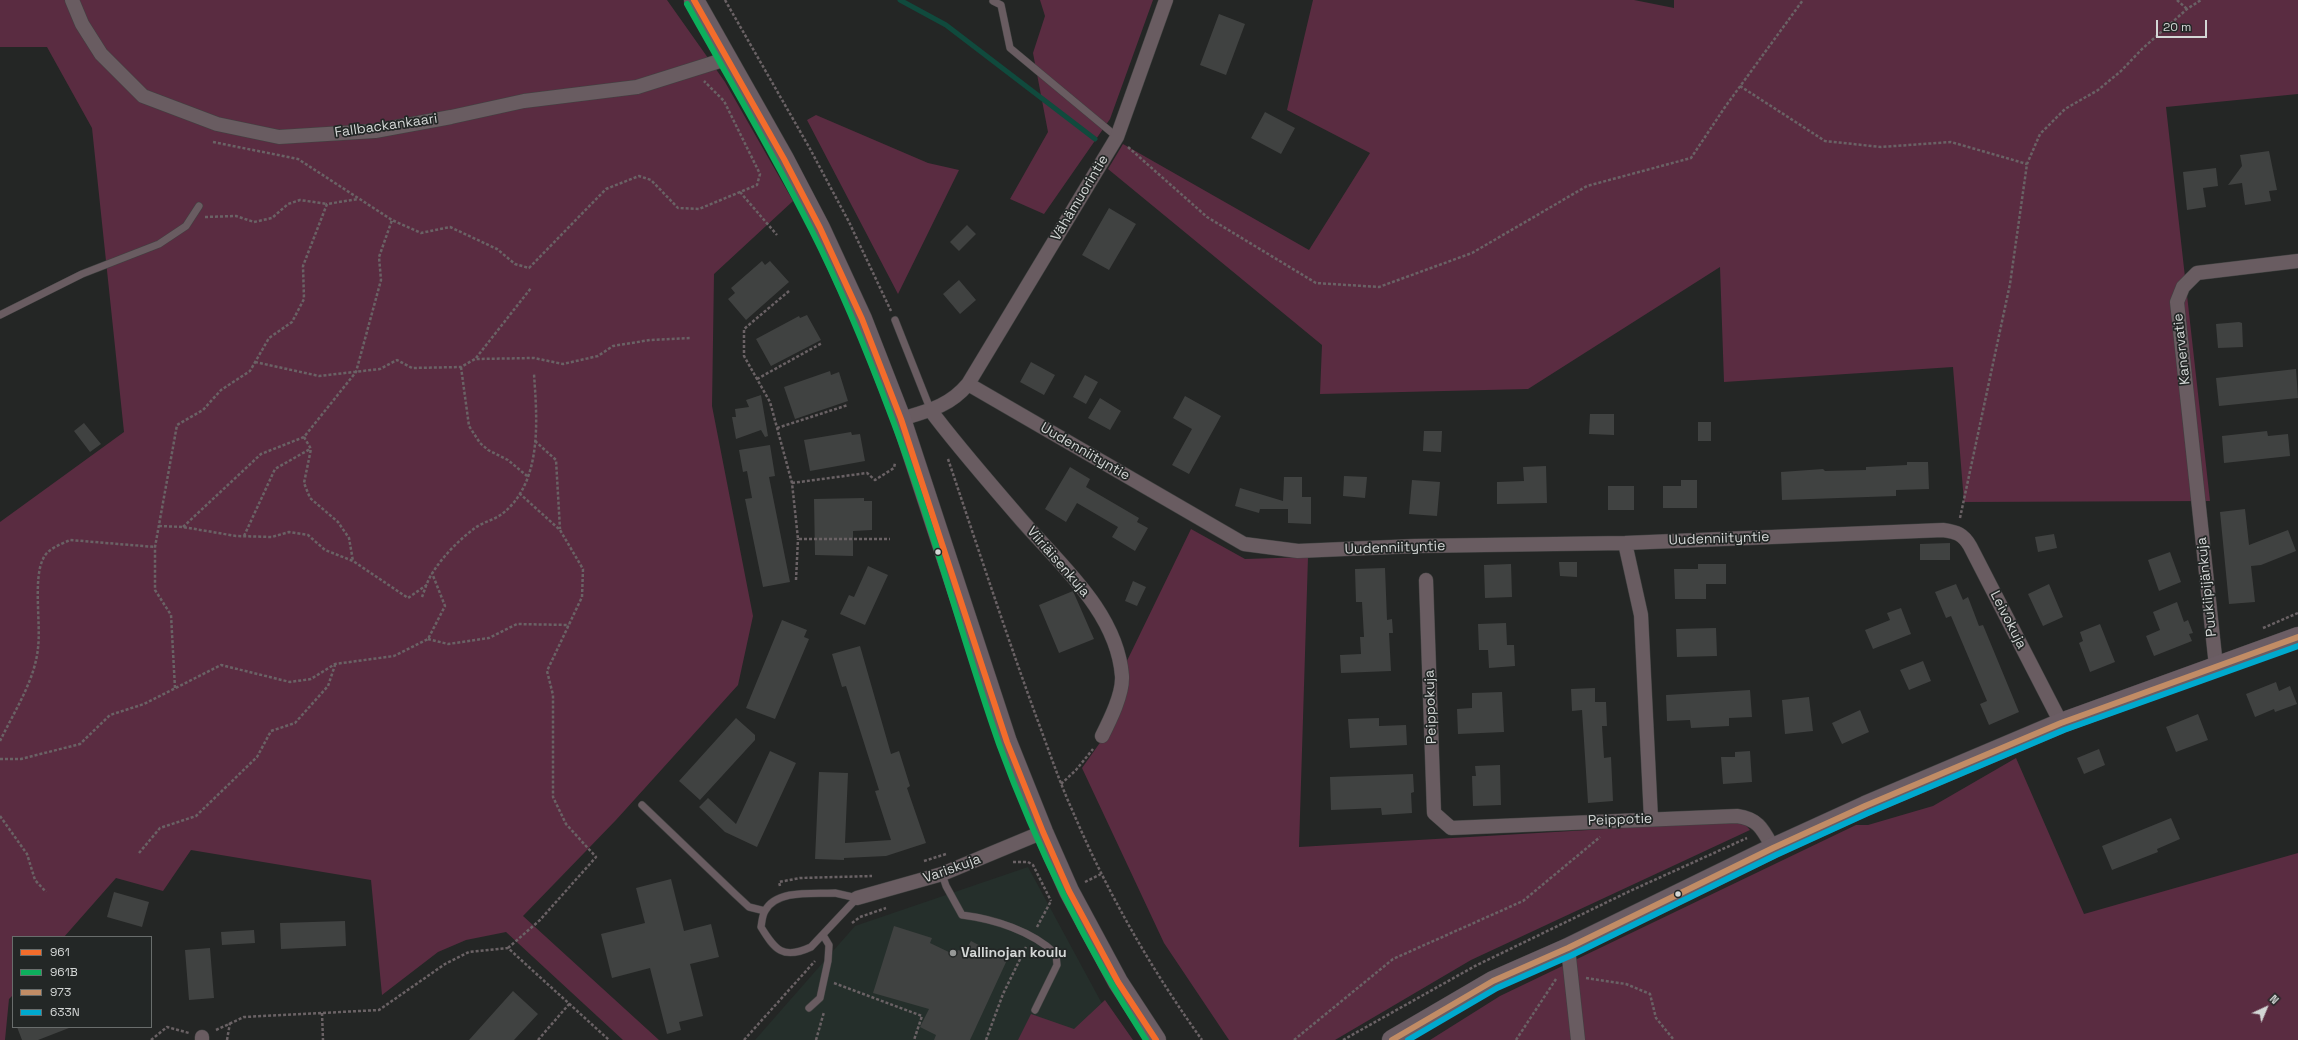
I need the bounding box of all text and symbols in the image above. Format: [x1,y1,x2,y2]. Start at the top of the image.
scale bar [2158,12,2209,38]
text: 20 m [2163,19,2191,35]
street label: Fallbackankaari [333,110,439,142]
street label: Vähämuorintie [1048,152,1112,244]
street label: Kanervatie [2170,312,2194,386]
street label: Uudenniityntie [1037,420,1133,484]
street label: Viiriäisenkuja [1023,523,1093,601]
street label: Uudenniityntie [1668,529,1770,549]
street label: Puukiipijänkuja [2193,536,2221,638]
street label: Uudenniityntie [1344,538,1446,558]
unlabelled marker [933,547,943,557]
street label: Leivokuja [1986,588,2030,652]
street label: Peippokuja [1421,670,1441,744]
street label: Peippotie [1587,810,1653,830]
street label: Variskuja [921,851,983,887]
unlabelled marker [1673,889,1683,899]
legend [12,936,152,1028]
text: 961 [50,944,70,960]
place label: Vallinojan koulu [961,945,1067,961]
marker: Vallinojan koulu [948,948,958,958]
text: 961B [50,964,78,980]
text: 973 [50,984,71,1000]
north arrow [2246,988,2286,1028]
text: N [2267,992,2282,1007]
text: 633N [50,1004,80,1020]

